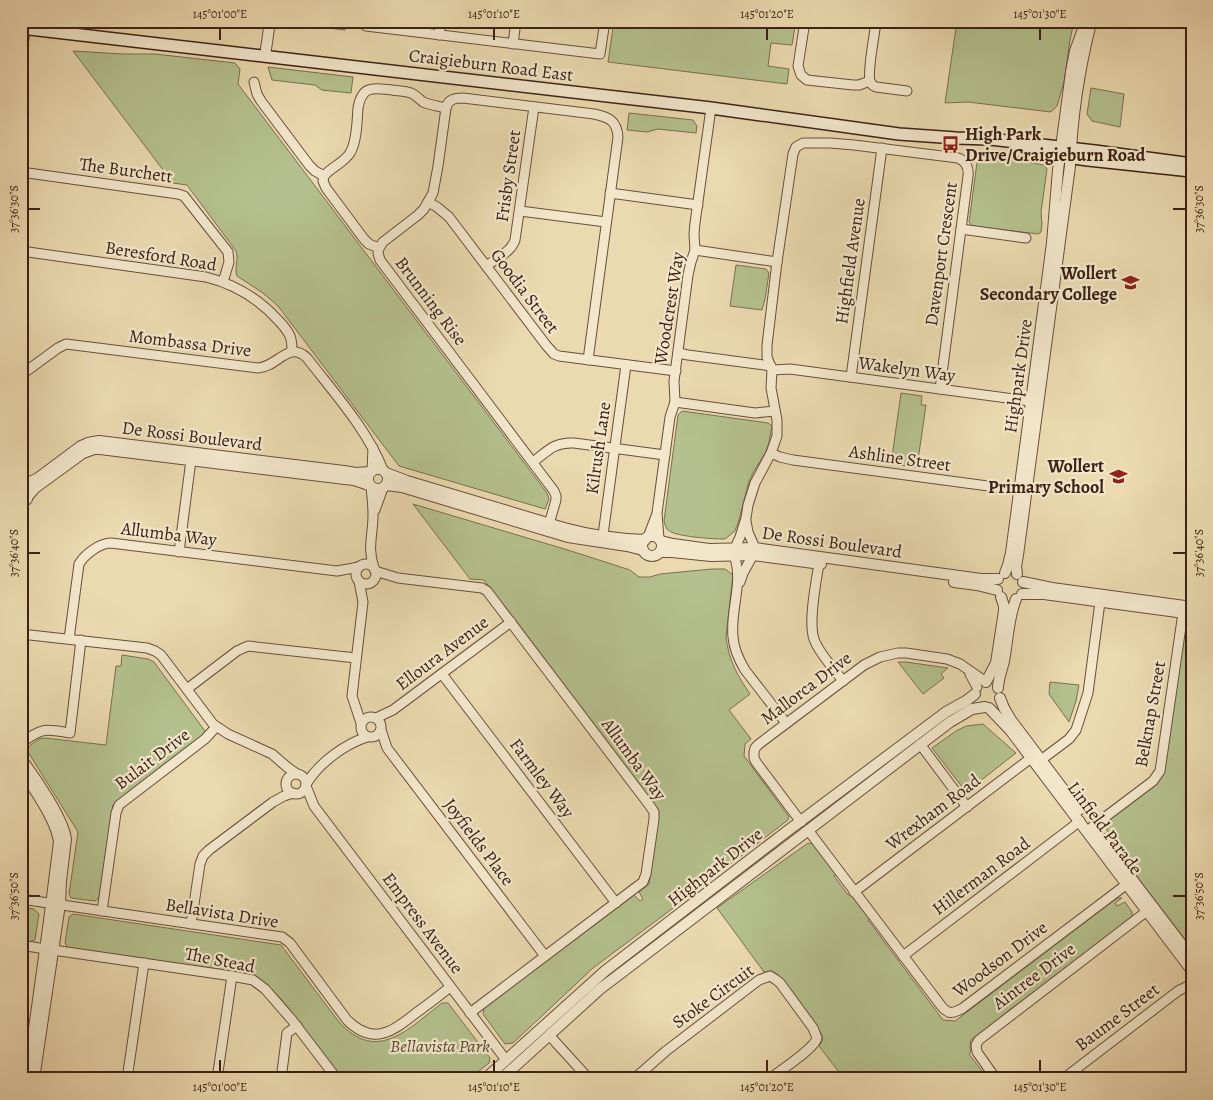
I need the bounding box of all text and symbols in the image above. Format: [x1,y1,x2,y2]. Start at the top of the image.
text: 145°01'00"E [193,6,247,22]
text: 145°01'10"E [468,6,520,22]
text: 145°01'20"E [740,6,794,22]
text: 145°01'30"E [1014,6,1067,22]
street label: Craigieburn Road East [407,43,575,87]
place label: High Park Drive/Craigieburn Road [965,122,1146,167]
street label: Frisby Street [490,128,526,224]
bus stop icon: High Park Drive/Craigieburn Road [941,134,961,154]
street label: The Burchett [78,152,174,188]
street label: Davenport Crescent [919,180,963,328]
text: 37°36'30"S [6,185,22,233]
text: 37°36'30"S [1191,185,1207,233]
street label: Highfield Avenue [829,196,871,326]
street label: Beresford Road [103,235,219,277]
street label: Goodia Street [485,244,565,338]
street label: Woodcrest Way [648,249,690,367]
street label: Brunning Rise [390,252,472,350]
place label: Wollert Secondary College [980,261,1117,306]
school or university icon: Wollert Secondary College [1121,273,1141,293]
street label: Highpark Drive [998,317,1038,435]
street label: Mombassa Drive [127,324,253,362]
street label: Wakelyn Way [856,350,958,388]
street label: Kilrush Lane [580,400,616,496]
street label: De Rossi Boulevard [121,415,264,457]
street label: Ashline Street [847,439,953,477]
place label: Wollert Primary School [988,454,1104,499]
school or university icon: Wollert Primary School [1108,466,1128,486]
street label: Allumba Way [119,516,219,552]
street label: De Rossi Boulevard [761,520,904,564]
text: 37°36'40"S [6,529,22,577]
text: 37°36'40"S [1191,529,1207,577]
street label: Elloura Avenue [391,610,493,696]
street label: Mallorca Drive [756,646,856,730]
street label: Belknap Street [1129,659,1171,769]
street label: Allumba Way [595,712,673,806]
street label: Bulait Drive [110,723,194,795]
street label: Farmley Way [504,733,580,824]
street label: Wrexham Road [880,768,986,856]
street label: Linfield Parade [1062,776,1148,880]
street label: Joyfields Place [438,793,520,891]
street label: Highpark Drive [662,822,768,912]
street label: Hillerman Road [927,831,1035,921]
street label: Empress Avenue [377,867,469,979]
text: 37°36'50"S [6,872,22,920]
text: 37°36'50"S [1191,872,1207,920]
street label: Bellavista Drive [164,892,280,934]
street label: Woodson Drive [947,915,1052,1003]
street label: Aintree Drive [987,937,1080,1016]
street label: The Stead [183,941,257,979]
street label: Stoke Circuit [667,958,759,1034]
street label: Baume Street [1070,977,1164,1057]
park label: Bellavista Park [390,1034,490,1058]
text: 145°01'00"E [193,1079,247,1095]
text: 145°01'10"E [468,1079,520,1095]
text: 145°01'20"E [740,1079,794,1095]
text: 145°01'30"E [1014,1079,1067,1095]

